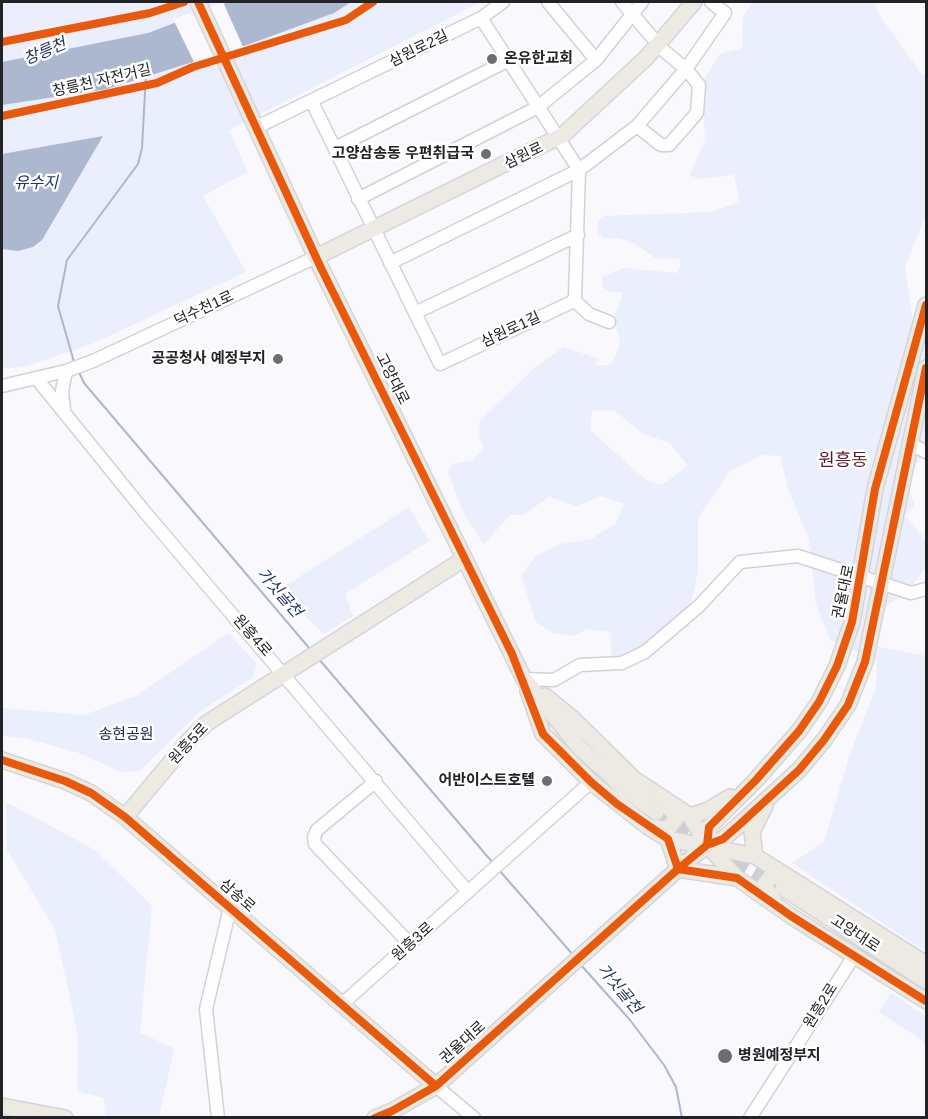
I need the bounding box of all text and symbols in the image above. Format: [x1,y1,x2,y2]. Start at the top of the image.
street label: 삼원로2길 [386,27,452,71]
water label: 창릉천 [21,35,69,69]
place label: 온유한교회 [504,50,573,68]
marker: 온유한교회 [485,52,499,66]
street label: 창릉천 자전거길 [51,61,153,101]
street label: 삼원로 [501,139,547,173]
place label: 고양삼송동 우편취급국 [332,145,474,163]
marker: 고양삼송동 우편취급국 [479,147,493,161]
water label: 유수지 [14,174,58,194]
street label: 덕수천1로 [171,287,237,331]
street label: 삼원로1길 [478,308,544,352]
place label: 공공청사 예정부지 [151,350,266,368]
street label: 고양대로 [371,350,413,408]
marker: 공공청사 예정부지 [271,352,285,366]
district label: 원흥동 [818,450,868,472]
street label: 권율대로 [829,563,859,621]
water label: 가싯골천 [252,564,306,622]
street label: 원흥4로 [229,611,275,661]
street label: 원흥5로 [165,720,213,768]
park label: 송현공원 [98,726,154,744]
place label: 어반이스트호텔 [438,772,535,790]
marker: 어반이스트호텔 [540,774,554,788]
street label: 삼송로 [215,876,259,916]
street label: 고양대로 [827,911,883,957]
street label: 원흥3로 [388,919,438,965]
water label: 가싯골천 [593,960,645,1018]
street label: 원흥2로 [800,980,842,1032]
street label: 권율대로 [436,1018,490,1068]
marker: 병원예정부지 [716,1047,734,1065]
place label: 병원예정부지 [738,1047,821,1065]

